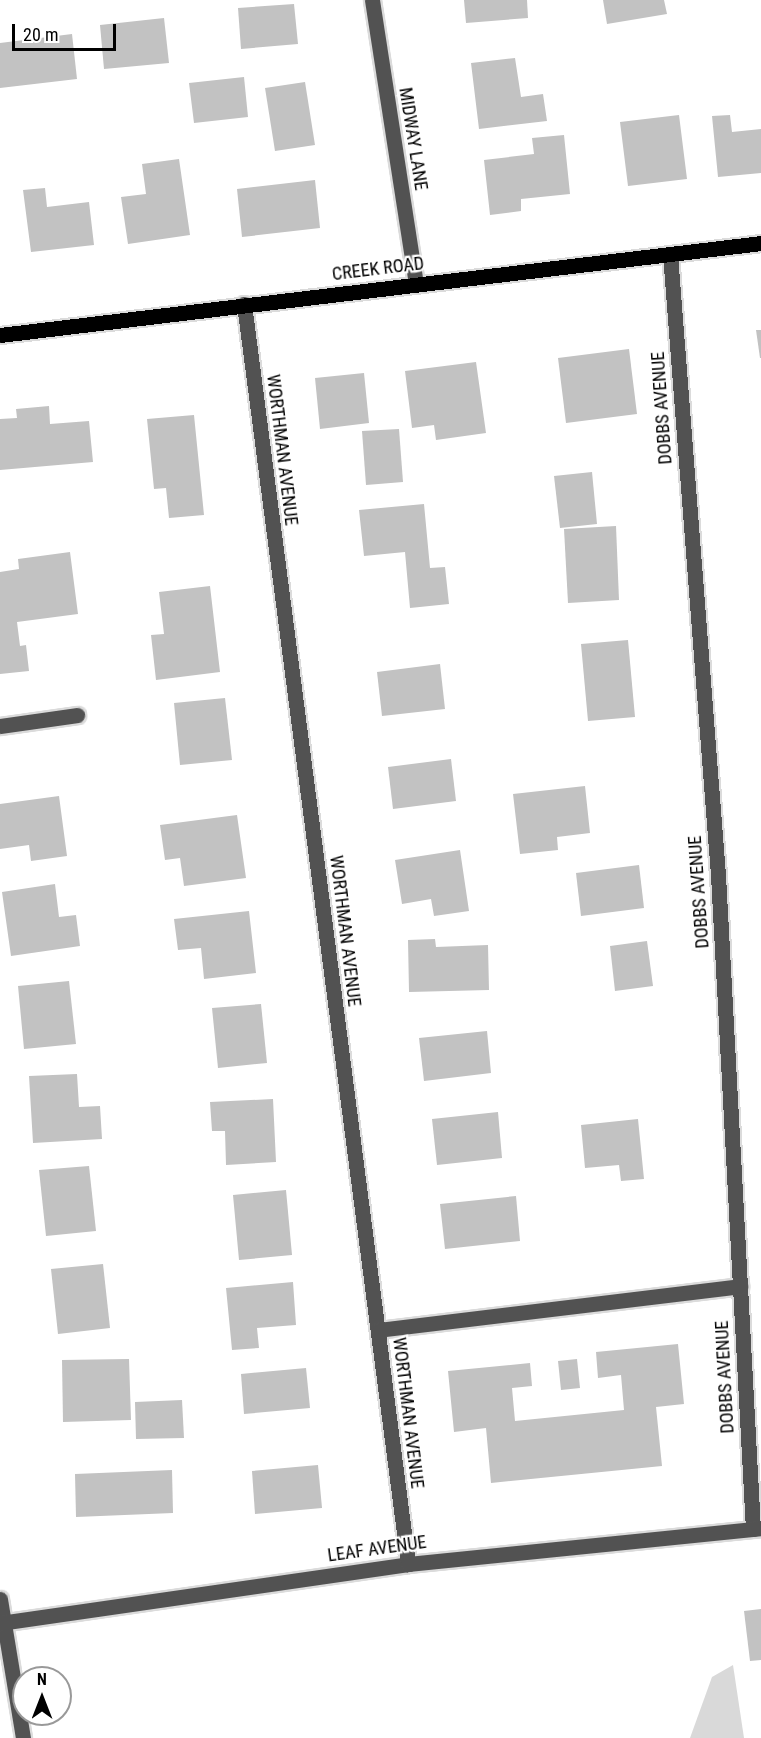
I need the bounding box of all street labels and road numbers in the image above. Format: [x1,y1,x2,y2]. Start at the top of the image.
street label: MIDWAY LANE [394,86,432,192]
street label: CREEK ROAD [331,253,425,285]
street label: DOBBS AVENUE [647,351,677,465]
street label: WORTHMAN AVENUE [262,373,302,527]
street label: DOBBS AVENUE [684,835,714,949]
street label: WORTHMAN AVENUE [325,854,365,1008]
street label: DOBBS AVENUE [711,1320,739,1434]
street label: WORTHMAN AVENUE [388,1336,428,1490]
street label: LEAF AVENUE [326,1531,428,1567]

